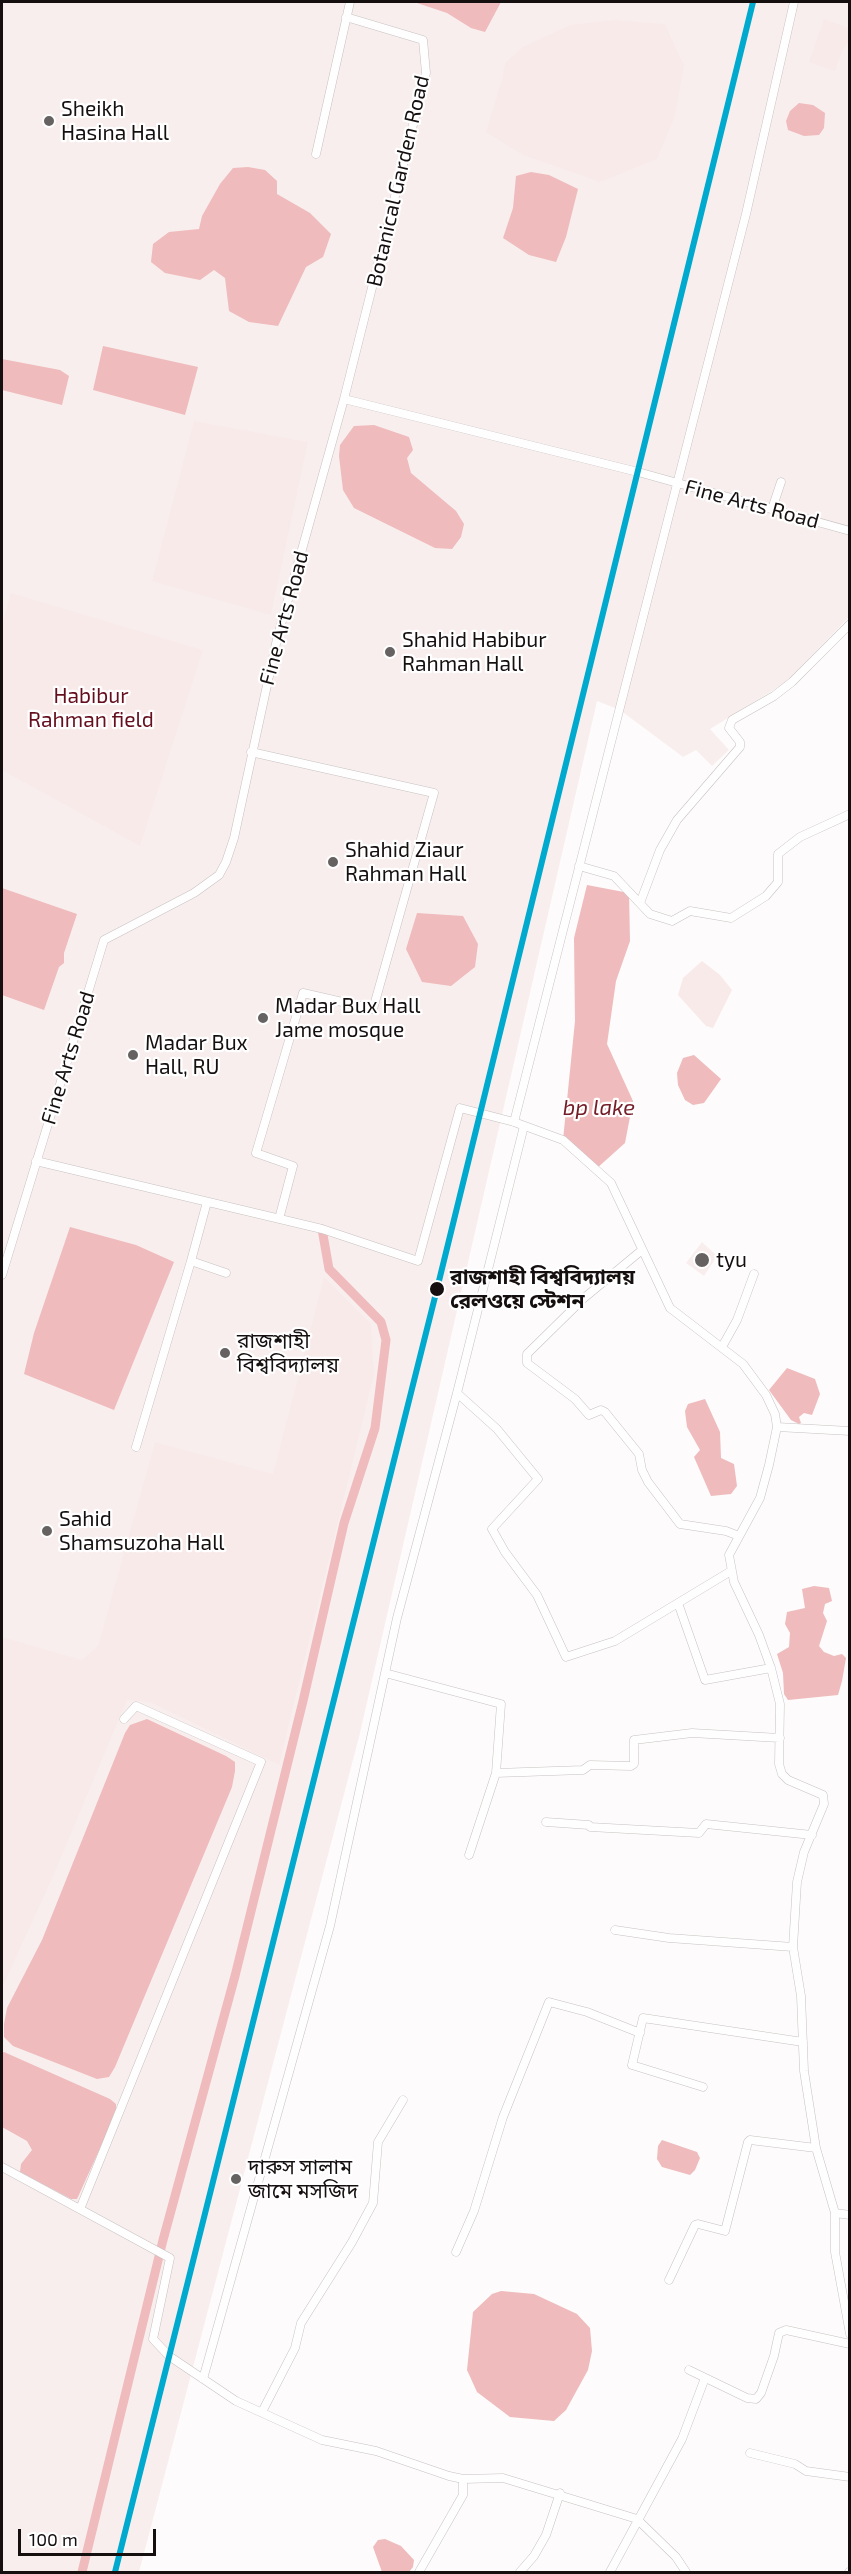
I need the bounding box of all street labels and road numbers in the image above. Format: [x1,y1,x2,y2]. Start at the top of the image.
street label: Botanical Garden Road [361,73,435,289]
street label: Fine Arts Road [682,474,822,534]
street label: Fine Arts Road [254,548,314,688]
street label: Fine Arts Road [36,988,100,1128]

